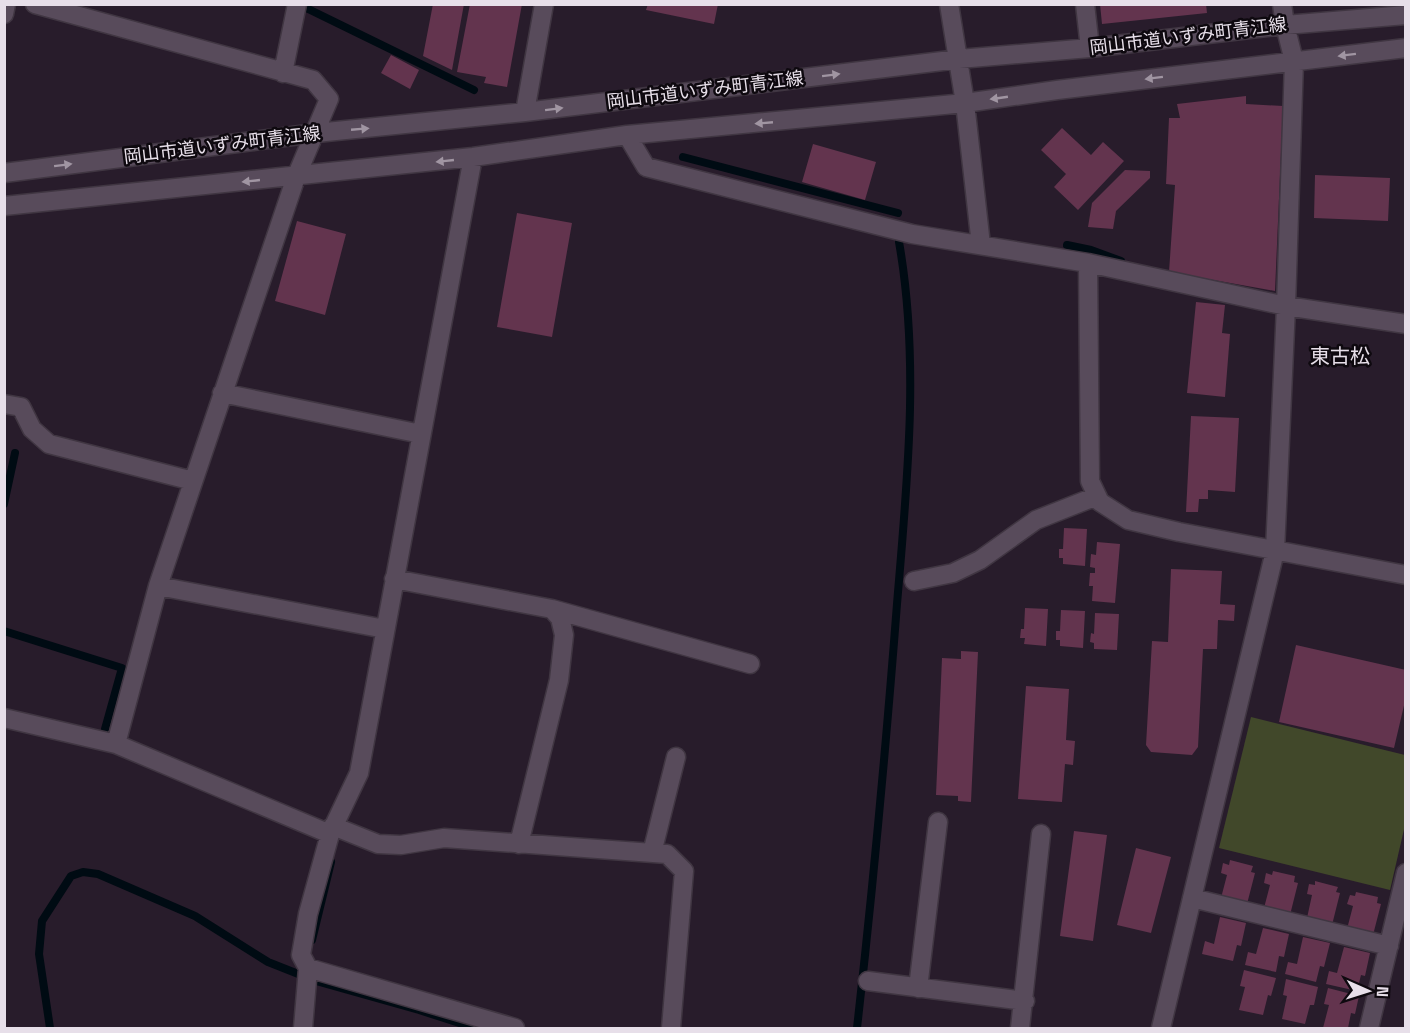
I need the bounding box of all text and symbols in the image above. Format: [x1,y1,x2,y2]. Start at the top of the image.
street label: 岡山市道いずみ町青江線 [1088,12,1288,59]
one-way arrow [1338,50,1357,60]
street label: 岡山市道いずみ町青江線 [605,66,805,113]
one-way arrow [822,70,841,80]
one-way arrow [1144,73,1163,83]
one-way arrow [990,94,1009,103]
one-way arrow [545,104,564,114]
one-way arrow [754,118,773,128]
street label: 岡山市道いずみ町青江線 [122,121,322,168]
one-way arrow [351,124,370,133]
one-way arrow [436,156,455,165]
one-way arrow [53,161,72,170]
one-way arrow [242,176,261,186]
district label: 東古松 [1310,343,1370,369]
north arrow [1338,961,1398,1021]
text: N [1372,986,1393,998]

